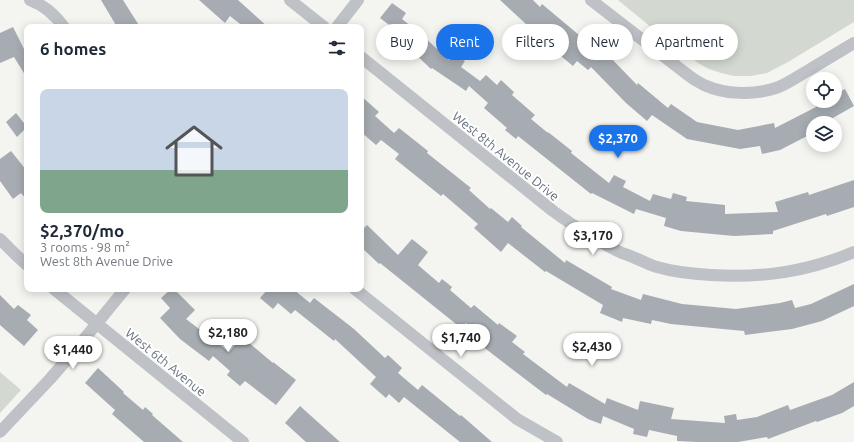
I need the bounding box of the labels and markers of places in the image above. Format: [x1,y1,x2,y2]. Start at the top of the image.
pin: $2,370 [585,125,651,159]
pin: $3,170 [560,222,626,256]
pin: $2,180 [195,319,261,353]
pin: $1,740 [428,324,494,358]
pin: $2,430 [559,333,625,367]
pin: $1,440 [40,336,106,370]

